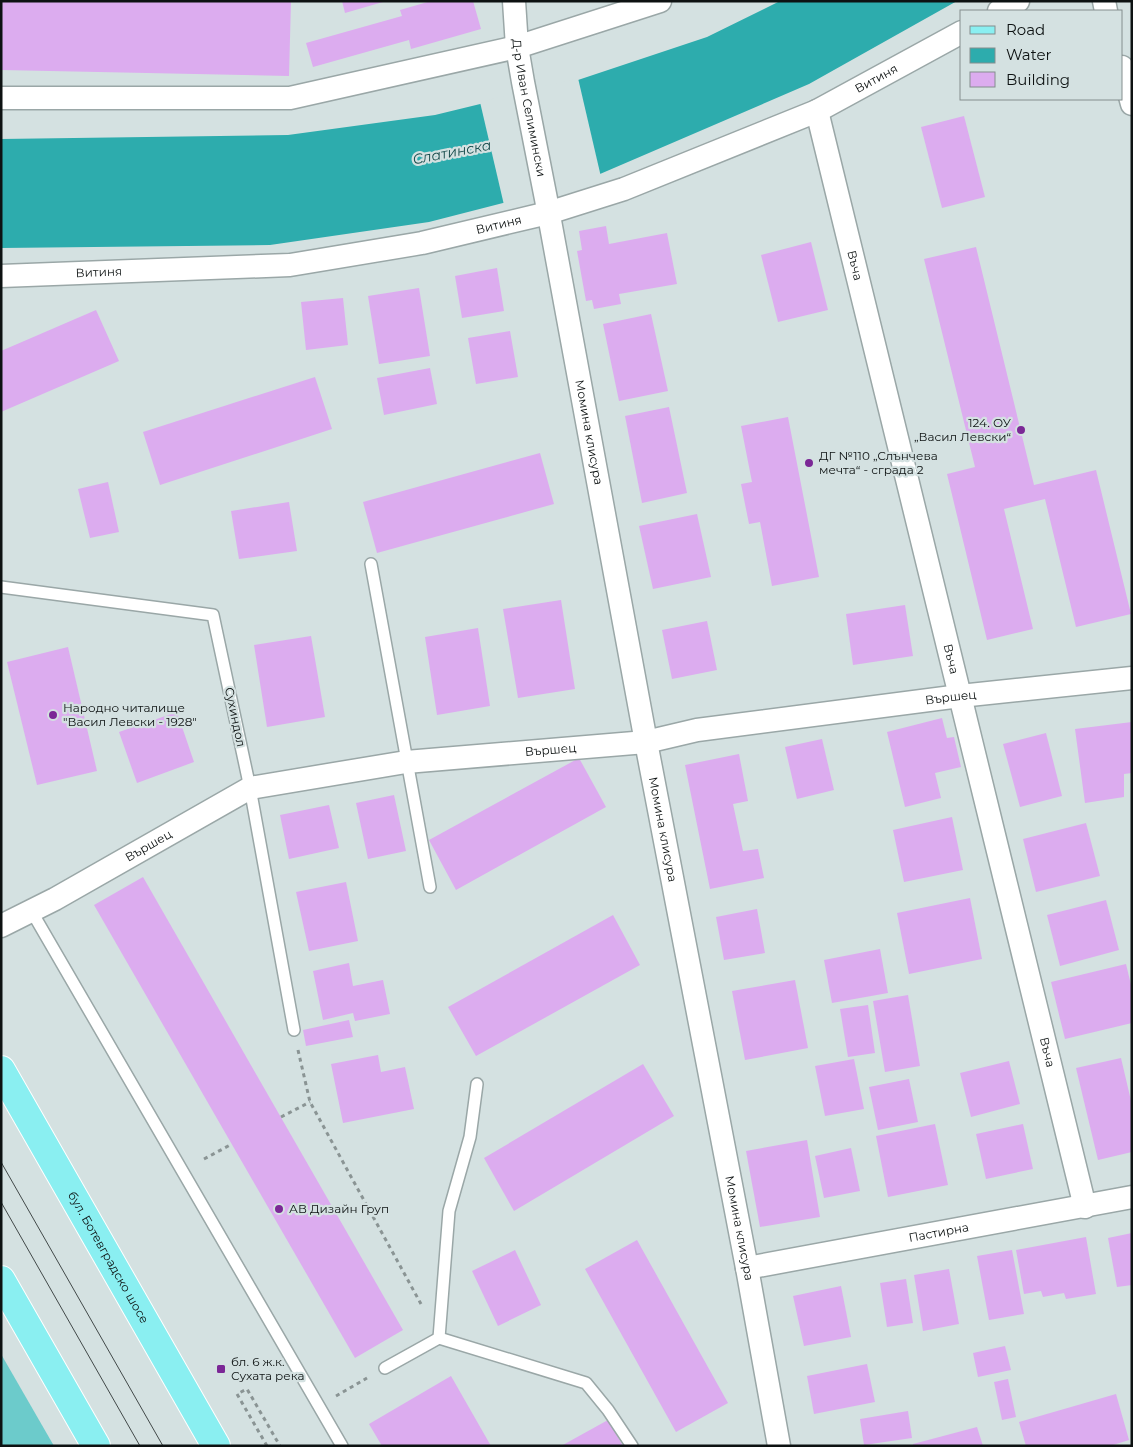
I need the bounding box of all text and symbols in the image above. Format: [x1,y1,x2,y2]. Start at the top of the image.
legend [960,10,1123,100]
text: Road [1006,20,1045,39]
street label: Д-р Иван Селимински [509,38,549,178]
text: Water [1006,45,1052,64]
street label: Витиня [852,60,900,96]
text: Building [1006,70,1070,89]
water label: Слатинска [411,136,493,168]
street label: Витиня [474,212,523,237]
street label: Въча [844,249,866,282]
street label: Витиня [75,263,122,280]
street label: Момина клисура [572,378,606,486]
place label: 124. ОУ „Васил Левски“ [914,415,1012,444]
marker: 124. ОУ „Васил Левски“ [1015,424,1027,436]
place label: ДГ №110 „Слънчева мечта“ - сграда 2 [819,448,938,477]
marker: ДГ №110 „Слънчева мечта“ - сграда 2 [803,457,815,469]
street label: Въча [941,642,962,675]
street label: Сухиндол [222,686,249,748]
street label: Вършец [924,686,977,707]
place label: Народно читалище "Васил Левски - 1928" [63,700,197,729]
marker: Народно читалище "Васил Левски - 1928" [47,709,59,721]
street label: Вършец [524,740,577,759]
street label: Момина клисура [646,776,681,883]
street label: Вършец [122,826,174,865]
street label: Въча [1037,1035,1059,1069]
street label: Момина клисура [722,1174,757,1282]
street label: бул. Ботевградско шосе [65,1189,152,1326]
place label: АВ Дизайн Груп [289,1201,389,1216]
marker: АВ Дизайн Груп [273,1203,285,1215]
street label: Пастирна [907,1219,970,1245]
place label: бл. 6 ж.к. Сухата река [231,1354,305,1383]
marker: бл. 6 ж.к. Сухата река [215,1363,227,1375]

